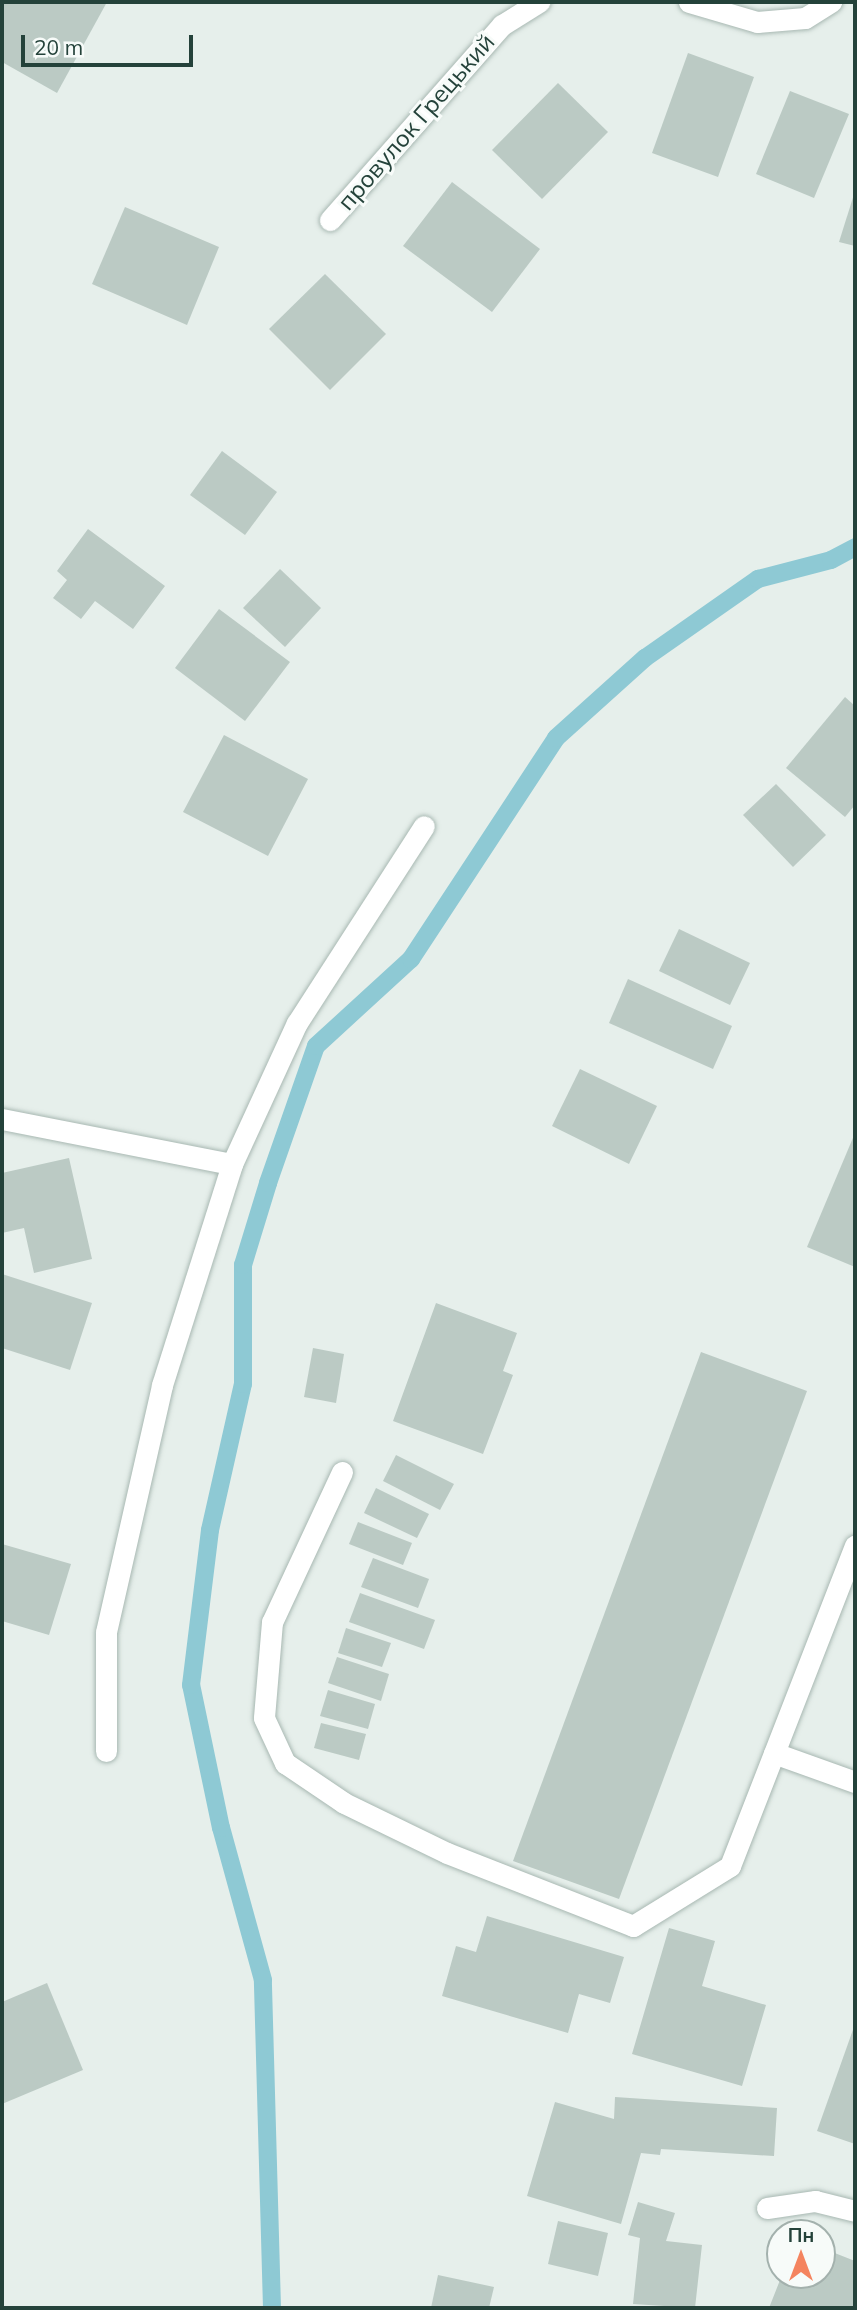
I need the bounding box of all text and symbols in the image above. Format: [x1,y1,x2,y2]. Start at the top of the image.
scale bar [24,21,196,65]
street label: провулок Грецький [332,28,500,216]
text: 20 m [34,34,83,60]
north arrow [766,2219,836,2289]
text: Пн [788,2223,814,2247]

